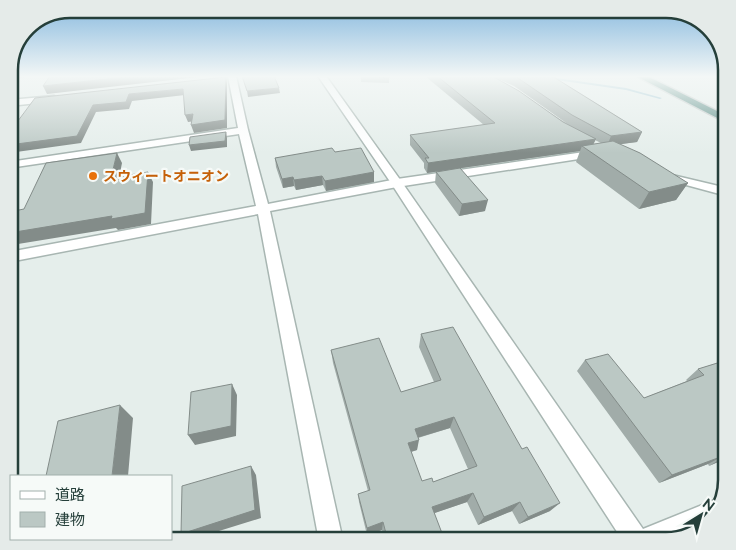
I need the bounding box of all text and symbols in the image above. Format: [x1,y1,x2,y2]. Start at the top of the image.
place label: スウィートオニオン [103,168,229,184]
marker: スウィートオニオン [87,170,99,182]
legend [10,475,172,540]
text: 道路 [55,486,85,504]
north arrow [676,490,726,540]
text: N [700,495,718,514]
text: 建物 [55,511,85,529]

